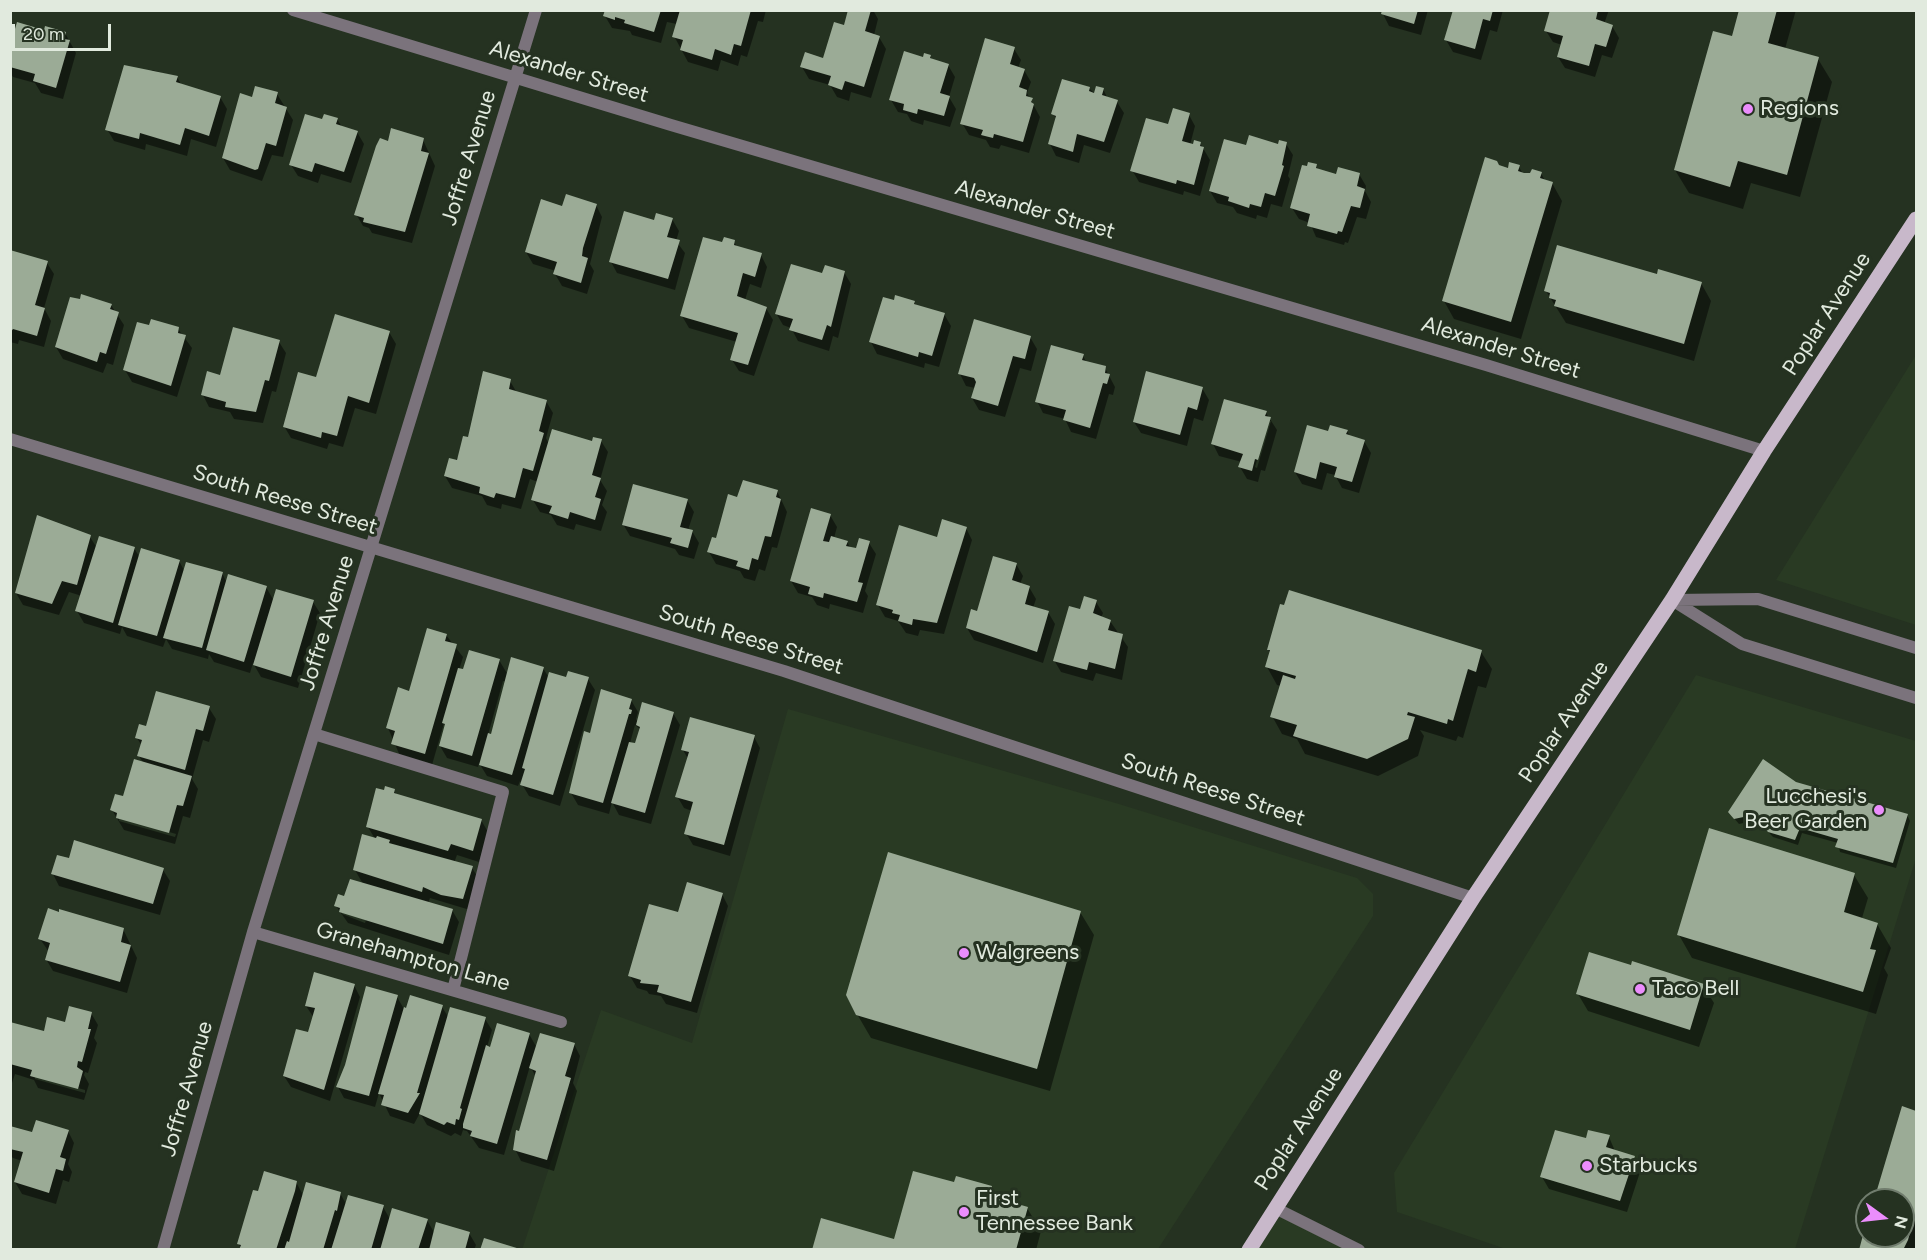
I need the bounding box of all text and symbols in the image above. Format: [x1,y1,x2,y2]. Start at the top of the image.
scale bar [15,12,114,50]
text: 20 m [23,23,64,45]
street label: Alexander Street [486,35,652,109]
street label: Joffre Avenue [436,87,502,229]
place label: Regions [1760,96,1839,122]
marker: Regions [1741,102,1755,116]
street label: Alexander Street [952,175,1118,245]
street label: Poplar Avenue [1777,247,1877,381]
street label: Alexander Street [1418,311,1584,385]
street label: South Reese Street [189,459,381,541]
street label: Joffre Avenue [294,552,360,694]
street label: South Reese Street [655,599,847,681]
street label: Poplar Avenue [1513,656,1615,788]
street label: South Reese Street [1118,748,1308,832]
place label: Lucchesi's Beer Garden [1744,784,1867,836]
marker: Lucchesi's Beer Garden [1872,803,1886,817]
street label: Granehampton Lane [313,917,513,997]
place label: Walgreens [976,940,1079,966]
marker: Walgreens [957,946,971,960]
place label: Taco Bell [1652,976,1739,1002]
marker: Taco Bell [1633,982,1647,996]
street label: Joffre Avenue [155,1018,219,1160]
street label: Poplar Avenue [1249,1062,1349,1196]
place label: Starbucks [1599,1153,1697,1179]
marker: Starbucks [1580,1159,1594,1173]
place label: First Tennessee Bank [976,1186,1133,1238]
north arrow [1855,1188,1915,1248]
marker: First Tennessee Bank [957,1205,971,1219]
text: N [1890,1214,1912,1231]

